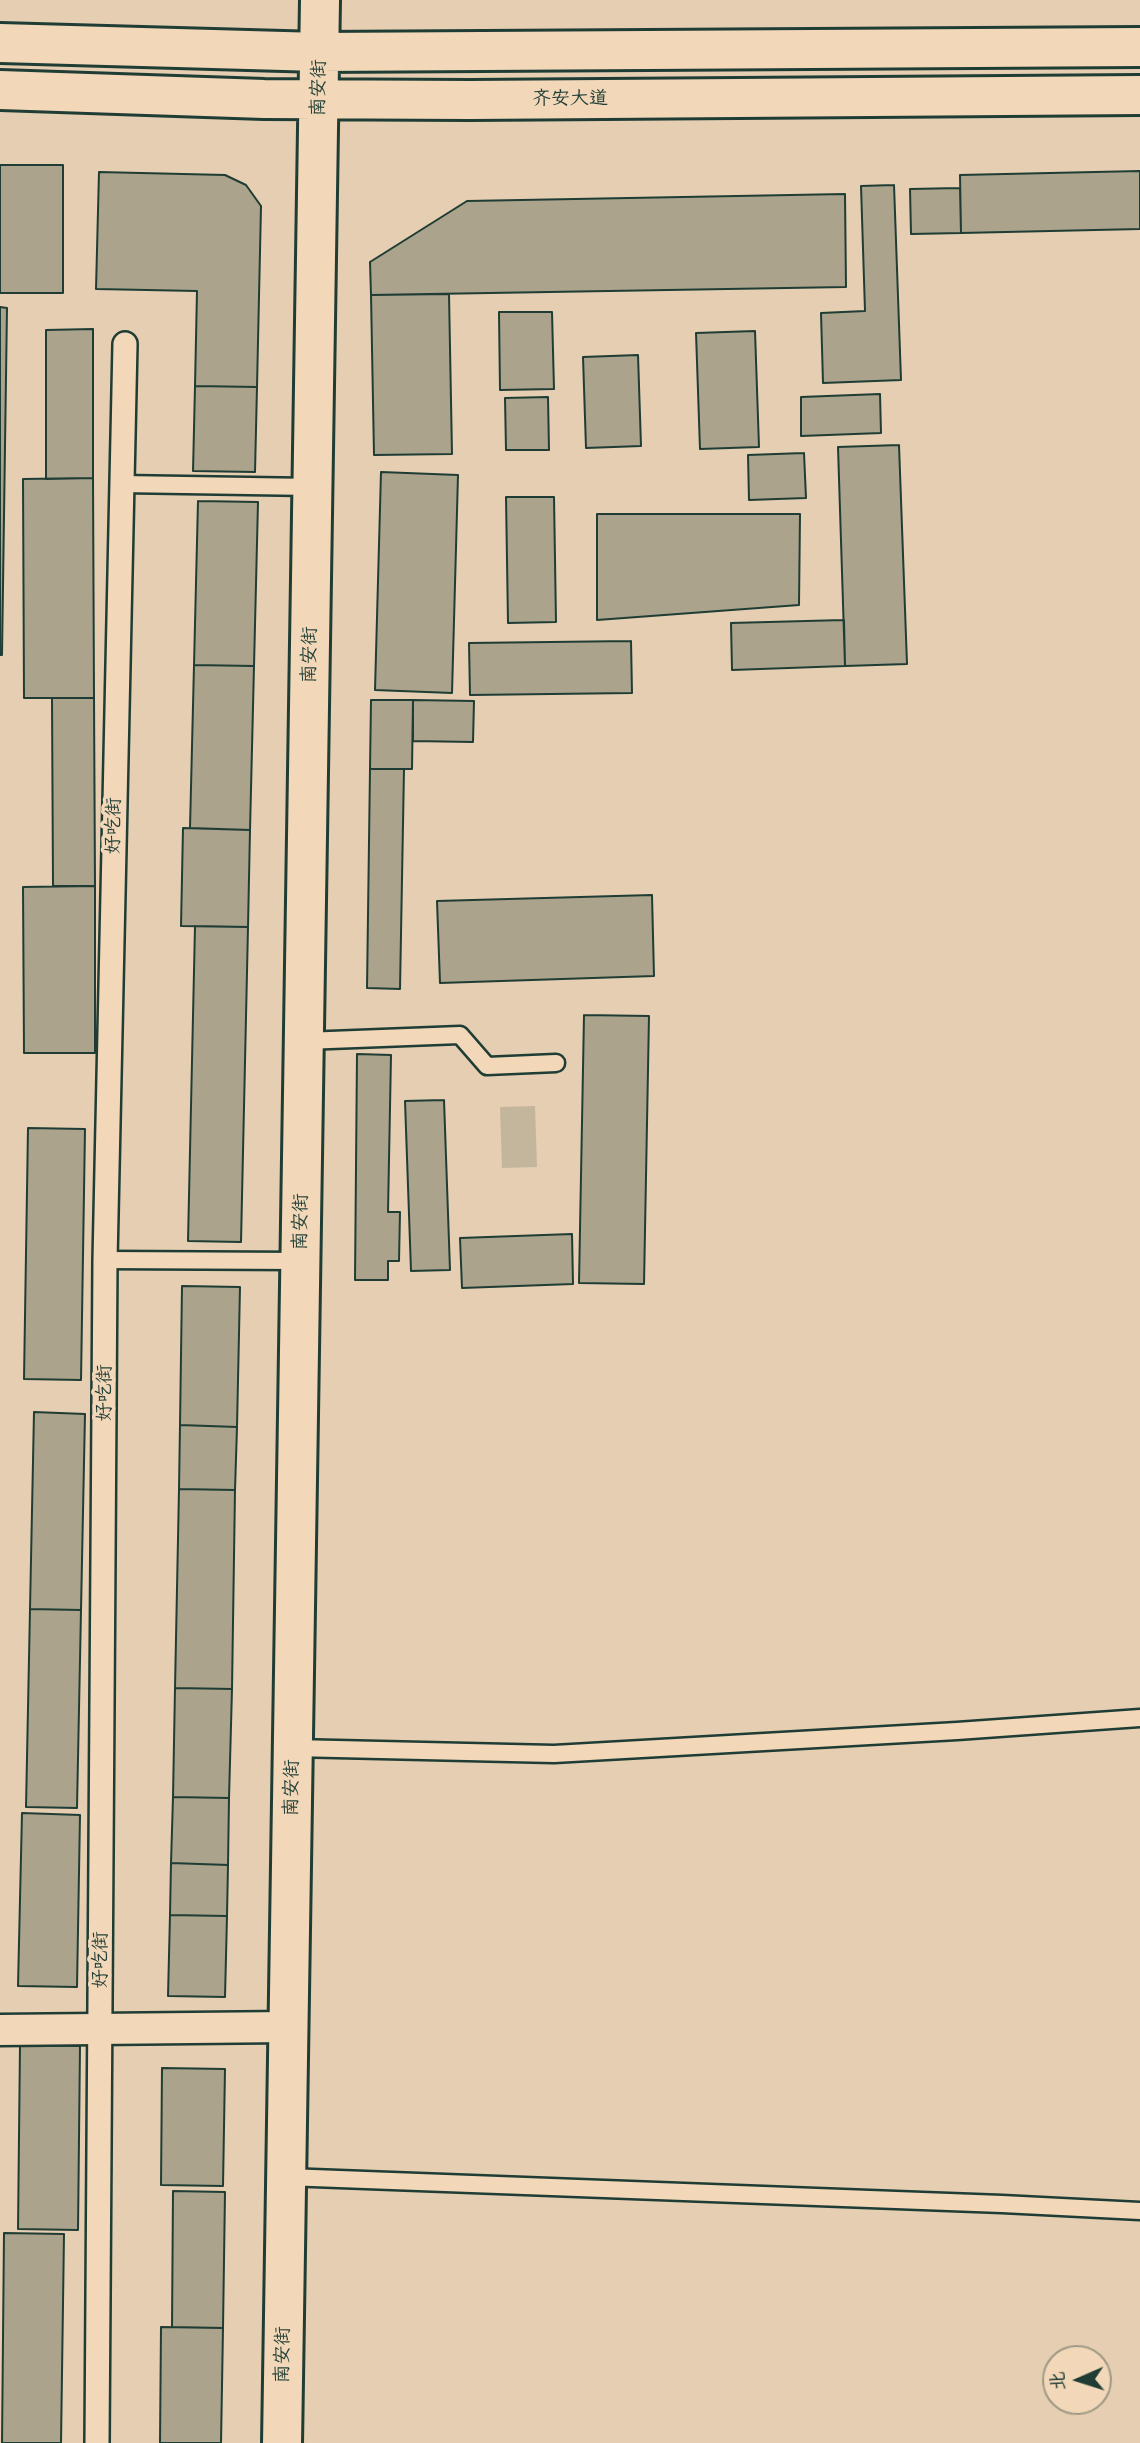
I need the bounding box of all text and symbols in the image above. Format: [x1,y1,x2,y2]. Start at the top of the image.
street label: 南安街 [307,59,331,117]
street label: 齐安大道 [532,88,608,110]
street label: 南安街 [298,626,322,684]
street label: 好吃街 [102,797,126,855]
street label: 南安街 [289,1193,313,1251]
street label: 好吃街 [94,1365,116,1421]
street label: 南安街 [280,1759,304,1817]
street label: 好吃街 [90,1932,112,1988]
street label: 南安街 [271,2326,295,2384]
north arrow [1042,2345,1112,2415]
text: 北 [1045,2371,1071,2391]

